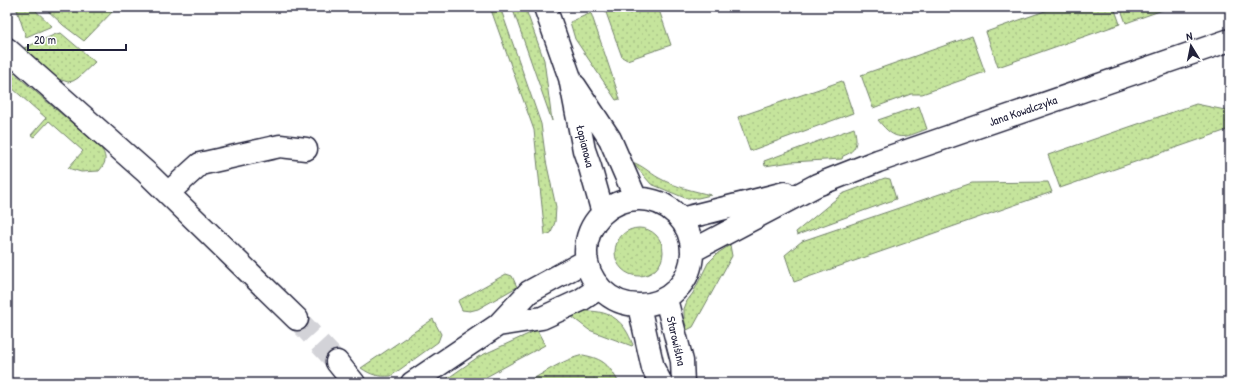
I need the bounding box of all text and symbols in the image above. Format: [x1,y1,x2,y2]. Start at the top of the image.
scale bar [28,26,126,52]
north arrow [1171,26,1211,66]
text: N [1185,29,1194,44]
text: 20 m [34,31,56,48]
street label: Jana Kowalczyka [986,91,1060,130]
street label: Łopianowa [572,123,599,169]
street label: Starowiślna [663,315,690,367]

